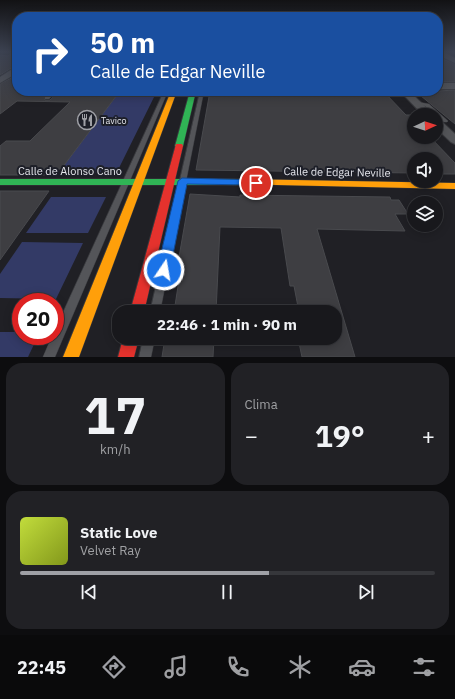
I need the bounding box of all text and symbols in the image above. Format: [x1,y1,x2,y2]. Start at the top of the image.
text: 50 m [90,24,155,61]
icon: right [24,28,76,80]
text: Calle de Edgar Neville [90,60,265,83]
north arrow [407,108,443,144]
map controls [407,108,443,232]
restaurant icon: Tavico [76,109,98,131]
place label: Tavico [101,115,126,126]
button: sound [407,152,443,188]
street label: Calle de Alonso Cano [18,164,122,178]
street label: Calle de Edgar Neville [283,164,391,180]
pin [239,166,273,200]
icon: arrive [245,172,267,194]
button: layers [407,196,443,232]
position arrow [143,249,185,291]
speed limit sign: 20 [12,293,64,345]
text: 22:46 · 1 min · 90 m [157,315,297,334]
text: 17 [84,381,146,448]
text: Clima [245,396,278,413]
text: 19° [315,416,365,455]
text: − [245,421,258,450]
text: + [422,421,435,450]
text: km/h [100,441,131,458]
text: Static Love [80,523,157,542]
text: Velvet Ray [80,542,141,559]
icon: previous [78,581,100,603]
icon: pause [216,581,238,603]
icon: next [355,581,377,603]
icon: directions [100,653,128,681]
icon: music [162,653,190,681]
icon: phone [224,653,252,681]
icon: climate [286,653,314,681]
icon: car [348,653,376,681]
icon: filters [410,653,438,681]
text: 22:45 [17,656,66,679]

